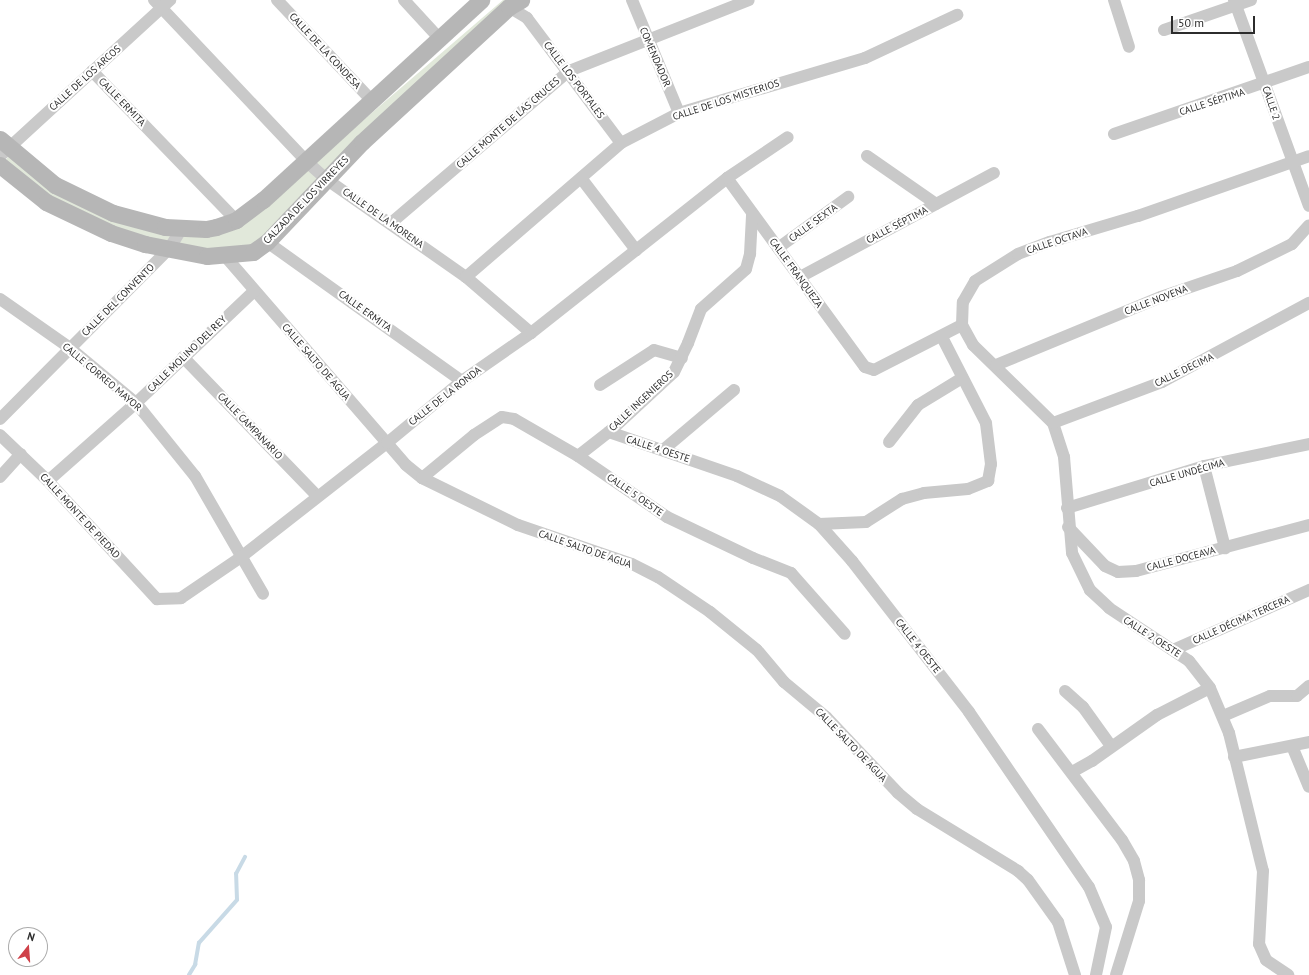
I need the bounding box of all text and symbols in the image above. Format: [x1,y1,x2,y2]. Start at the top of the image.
scale bar [1173,8,1257,34]
street label: CALLE DE LA CONDESA [286,10,364,92]
text: 50 m [1178,15,1204,30]
street label: COMENDADOR [637,25,673,89]
street label: CALLE LOS PORTALES [541,39,607,121]
street label: CALLE DE LOS ARCOS [47,43,123,113]
street label: CALLE ERMITA [96,75,148,129]
street label: CALLE MONTE DE LAS CRUCES [454,75,562,171]
street label: CALLE DE LOS MISTERIOS [671,77,781,123]
street label: CALLE 2 [1260,84,1282,122]
street label: CALLE SÉPTIMA [1178,86,1246,118]
street label: CALZADA DE LOS VIRREYES [261,153,351,247]
street label: CALLE DE LA MORENA [340,185,426,251]
street label: CALLE SEXTA [786,201,840,245]
street label: CALLE SÉPTIMA [864,204,930,246]
street label: CALLE OCTAVA [1025,226,1089,256]
street label: CALLE FRANQUEZA [767,236,825,310]
street label: CALLE DEL CONVENTO [79,261,157,339]
street label: CALLE NOVENA [1123,282,1189,318]
street label: CALLE ERMITA [336,288,394,334]
street label: CALLE MOLINO DEL REY [145,313,229,395]
street label: CALLE SALTO DE AGUA [279,321,353,403]
street label: CALLE CORREO MAYOR [60,340,144,414]
street label: CALLE DECIMA [1153,351,1215,389]
street label: CALLE DE LA RONDA [406,364,484,428]
street label: CALLE INGENIEROS [606,368,676,434]
street label: CALLE CAMPANARIO [215,390,285,462]
street label: CALLE 4 OESTE [625,433,691,465]
street label: CALLE UNDÉCIMA [1148,457,1226,489]
street label: CALLE MONTE DE PIEDAD [37,471,123,561]
street label: CALLE 5 OESTE [604,471,666,519]
street label: CALLE SALTO DE AGUA [537,527,633,571]
street label: CALLE DOCEAVA [1145,544,1217,574]
street label: CALLE DÉCIMA TERCERA [1190,593,1292,647]
street label: CALLE 2 OESTE [1121,614,1183,660]
street label: CALLE 4 OESTE [893,616,943,676]
street label: CALLE SALTO DE AGUA [813,706,889,784]
north arrow [8,927,48,967]
text: N [26,929,37,944]

